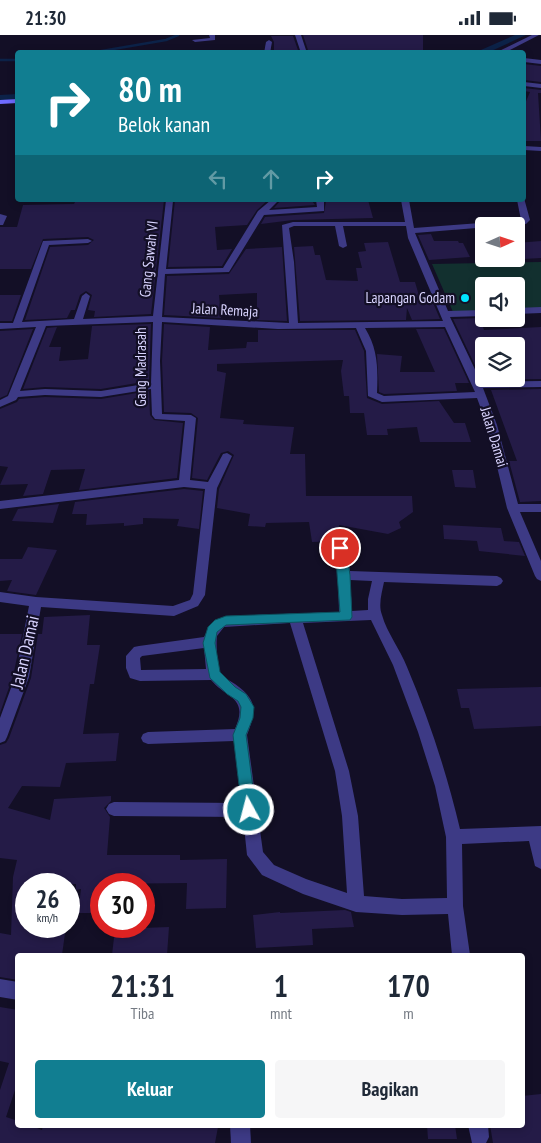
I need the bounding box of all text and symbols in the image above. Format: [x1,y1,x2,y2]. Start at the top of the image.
text: 21:30 [25,6,66,30]
text: 80 m [118,66,182,112]
icon: right [35,70,100,135]
text: Belok kanan [118,110,210,138]
icon: left [204,165,232,193]
icon: ahead [257,165,285,193]
icon: right [310,165,338,193]
north arrow [475,217,525,267]
map controls [475,217,525,387]
street label: Gang Sawah VI [135,220,162,298]
button: sound [475,277,525,327]
place label: Lapangan Godam [366,288,455,307]
marker: Lapangan Godam [459,292,471,304]
street label: Jalan Remaja [190,298,259,321]
street label: Gang Madrasah [131,327,150,407]
button: layers [475,337,525,387]
street label: Jalan Damai [476,404,513,469]
pin [319,527,361,569]
icon: arrive [326,534,354,562]
street label: Jalan Damai [5,613,44,692]
position arrow [222,783,274,835]
speed limit sign: 30 [90,873,155,938]
text: 26 [36,883,59,915]
text: km/h [37,910,58,925]
text: 21:31 [110,966,175,1005]
text: 1 [274,966,288,1005]
text: 170 [387,966,430,1005]
text: Tiba [131,1003,154,1023]
text: mnt [270,1003,292,1023]
text: m [403,1003,414,1023]
button: Keluar [35,1060,265,1118]
button: Bagikan [275,1060,505,1118]

